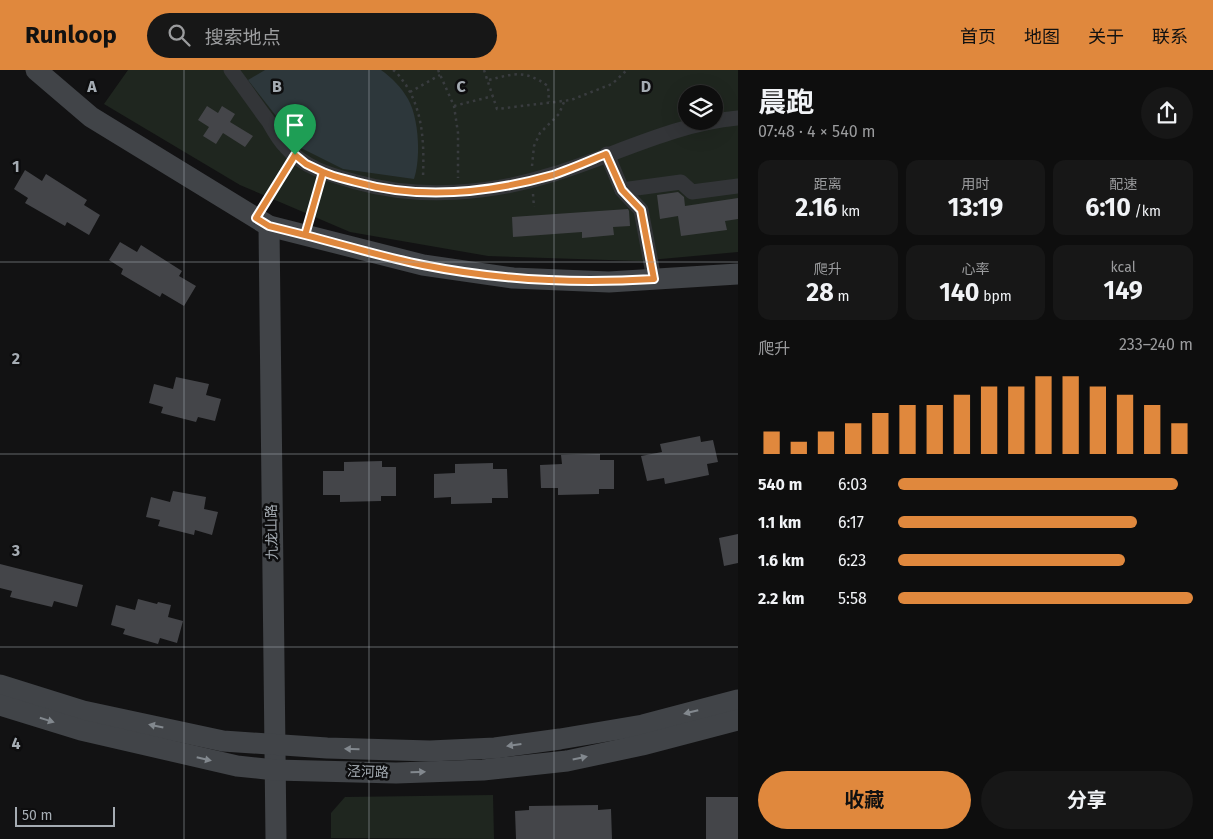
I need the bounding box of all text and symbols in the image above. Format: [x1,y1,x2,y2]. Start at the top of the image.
search box [147,13,497,58]
text: Runloop [25,21,117,49]
icon: search [165,21,193,49]
text: 搜索地点 [205,26,281,49]
text: 首页 [960,26,996,48]
text: 地图 [1024,26,1060,48]
text: 关于 [1088,26,1124,48]
text: 联系 [1152,26,1188,48]
text: A [86,77,97,96]
text: B [272,77,282,96]
text: C [456,77,466,96]
text: D [641,77,651,96]
map controls [678,85,723,130]
button: layers [678,85,723,130]
text: 晨跑 [758,86,814,119]
button: share [1141,87,1193,139]
pin [274,104,316,155]
icon: arrive [281,111,309,139]
text: 07:48 · 4 × 540 m [758,122,876,141]
text: 1 [12,157,20,176]
text: 距离 [814,176,842,193]
text: 用时 [961,176,989,193]
text: 配速 [1109,176,1137,193]
text: 2.16 [795,193,837,223]
text: 13:19 [948,193,1003,223]
text: 6:10 [1085,193,1131,223]
text: km [837,203,860,220]
text: /km [1131,203,1161,220]
text: kcal [1111,259,1136,276]
text: 爬升 [814,261,842,278]
text: 心率 [961,261,989,278]
text: 149 [1104,276,1143,306]
text: 28 [806,278,834,308]
text: 140 [939,278,980,308]
text: m [834,288,849,305]
text: bpm [980,288,1012,305]
text: 233–240 m [1119,335,1193,354]
text: 爬升 [758,339,790,358]
text: 2 [12,349,20,368]
text: 540 m [758,475,802,494]
text: 6:03 [838,475,867,494]
street label: 九龙山路 [263,504,281,560]
text: 1.1 km [758,513,801,532]
text: 6:17 [838,513,864,532]
text: 3 [11,541,20,560]
text: 1.6 km [758,551,804,570]
text: 6:23 [838,551,866,570]
text: 2.2 km [758,589,805,608]
text: 5:58 [838,589,867,608]
one-way arrow [683,709,698,717]
one-way arrow [39,716,54,724]
one-way arrow [148,722,164,730]
text: 4 [11,734,21,753]
one-way arrow [506,742,522,750]
one-way arrow [344,744,360,752]
one-way arrow [572,754,587,762]
one-way arrow [197,755,212,763]
street label: 泾河路 [347,763,389,781]
one-way arrow [410,768,426,776]
button: 收藏 [758,771,971,829]
button: 分享 [981,771,1193,829]
scale bar [15,804,115,827]
text: 50 m [22,807,53,824]

